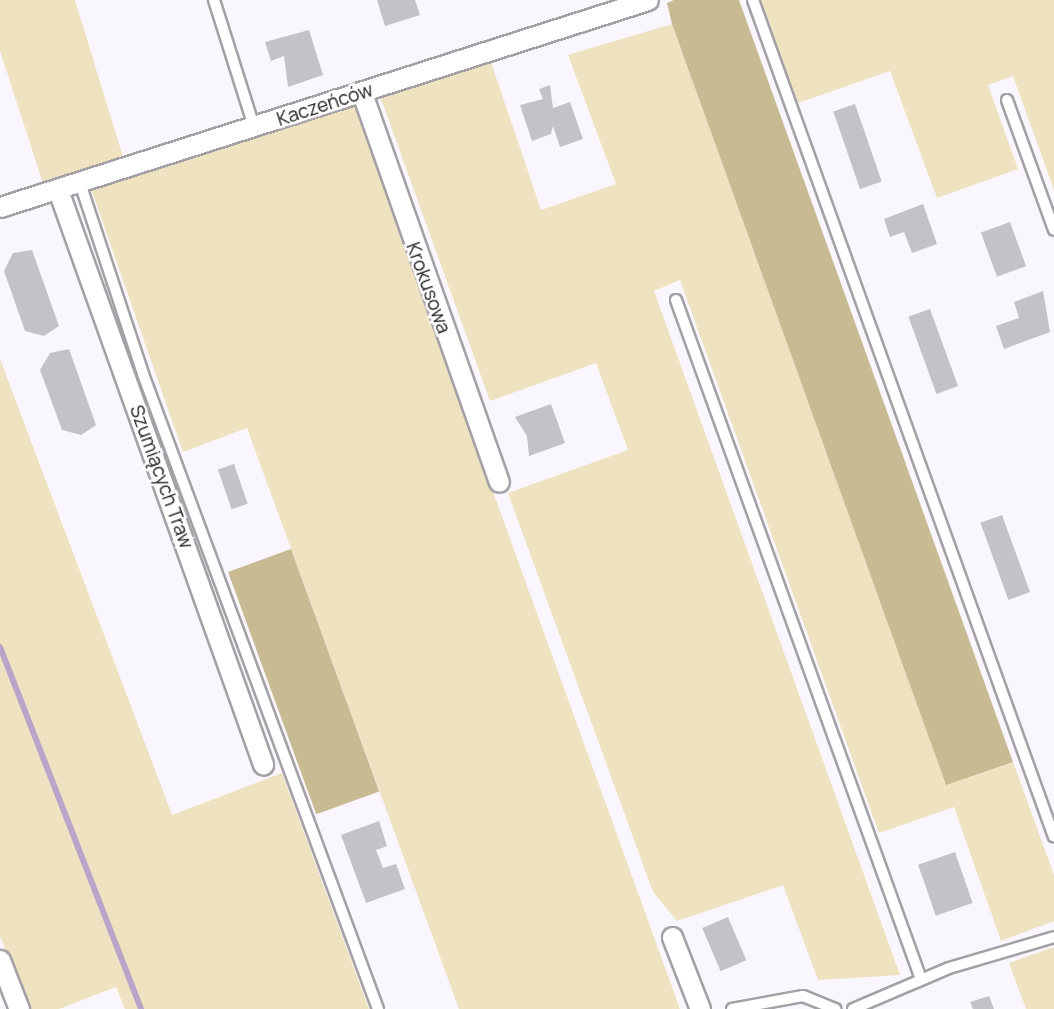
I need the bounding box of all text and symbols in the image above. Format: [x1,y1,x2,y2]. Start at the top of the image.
street label: Kaczeńców [274,79,376,131]
street label: Krokusowa [401,239,455,337]
street label: Szumiących Traw [124,402,198,552]

